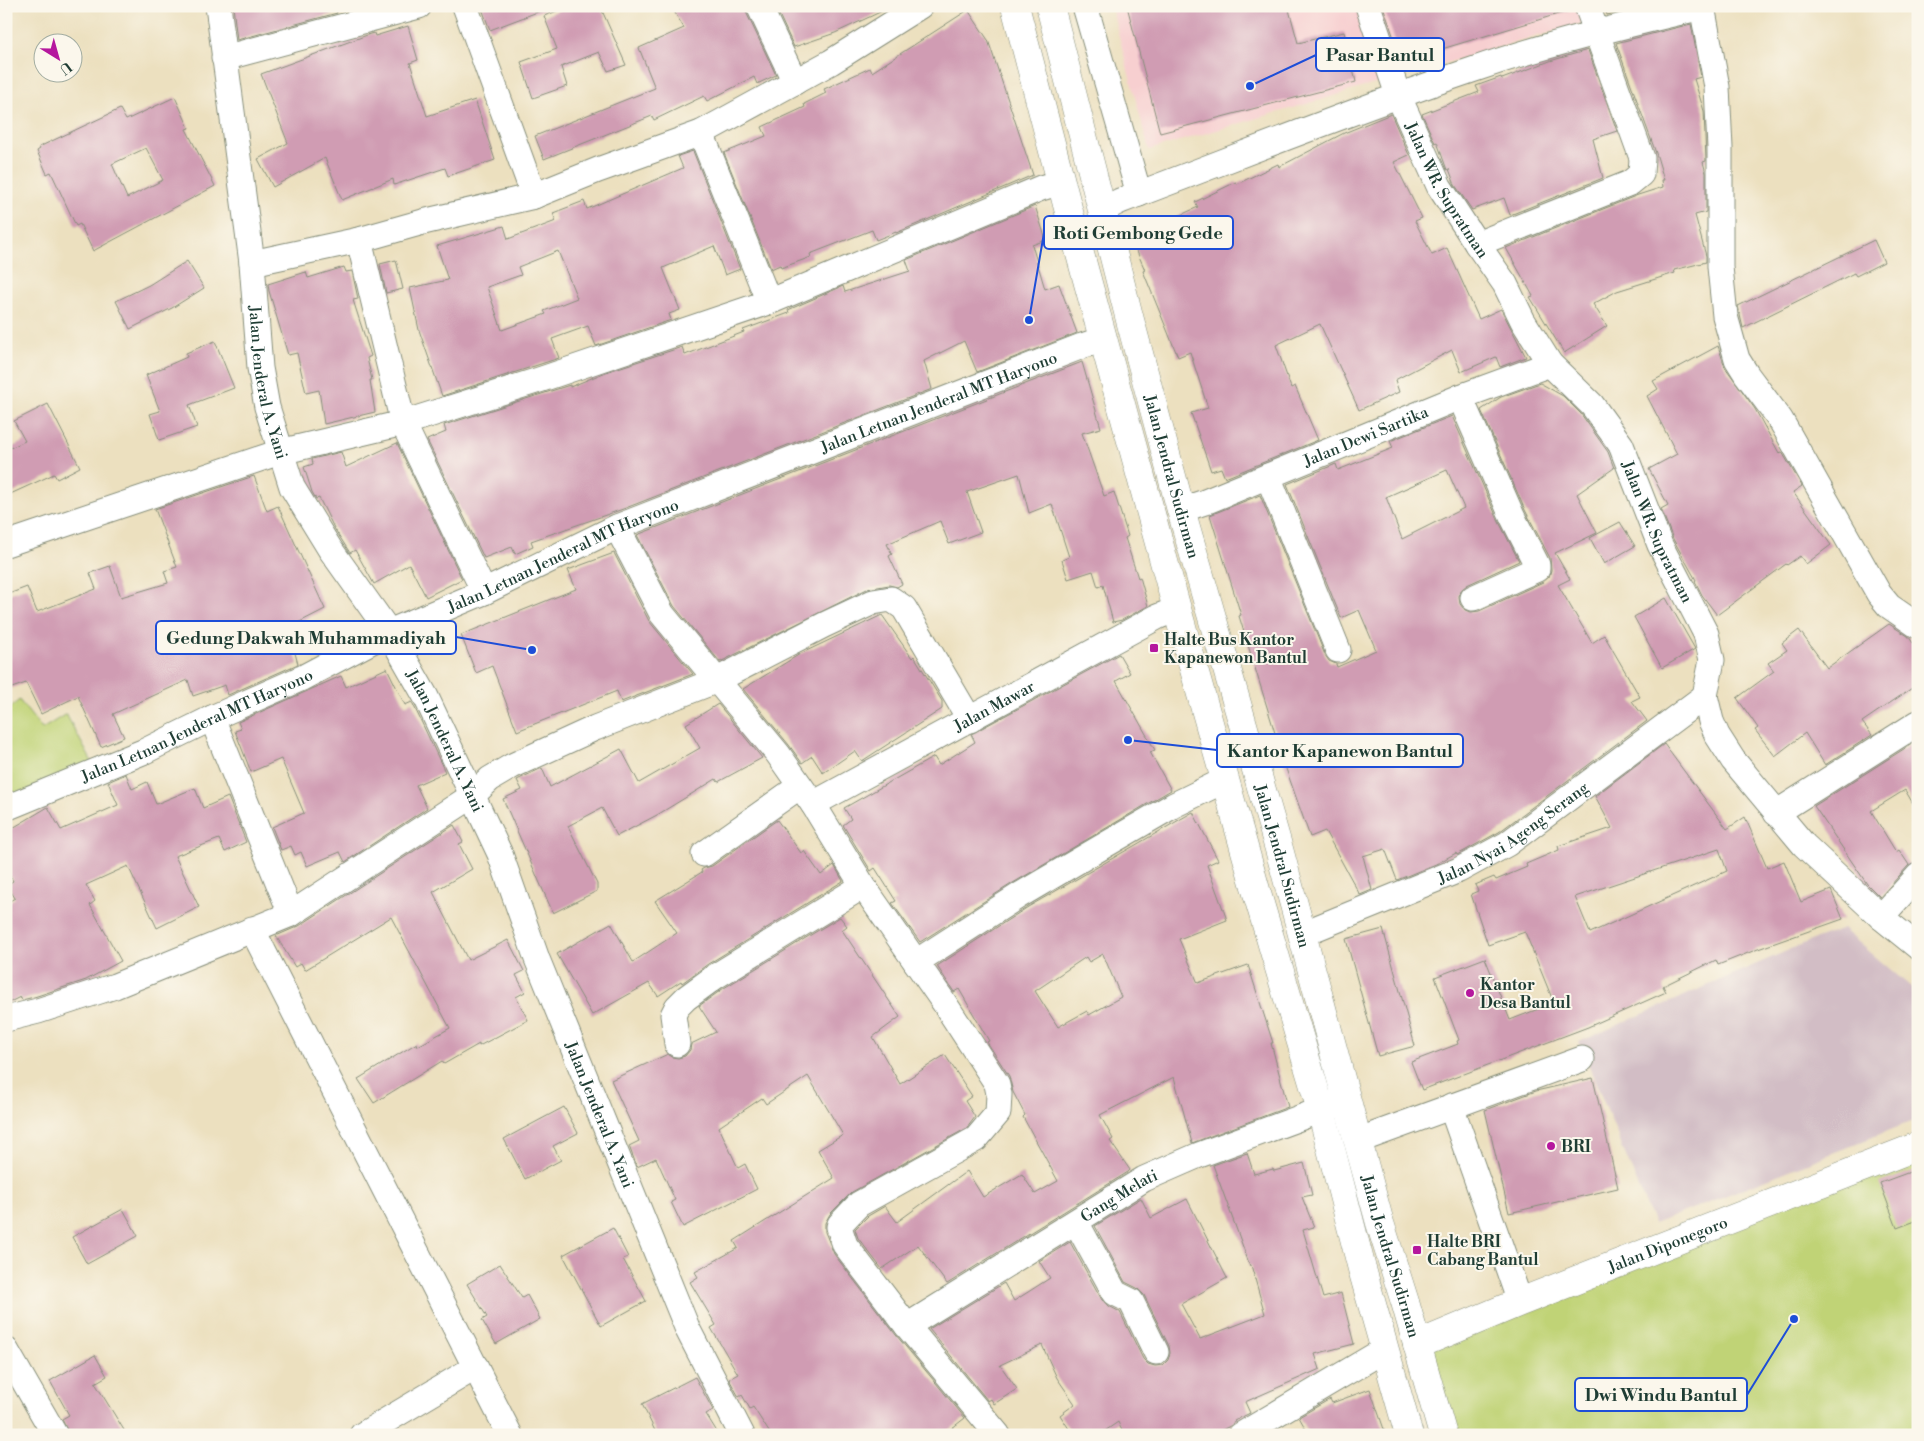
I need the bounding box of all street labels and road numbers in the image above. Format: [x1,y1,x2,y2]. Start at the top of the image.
street label: Jalan WR. Supratman [1400,118,1493,263]
street label: Jalan Jenderal A. Yani [244,304,292,462]
street label: Jalan Letnan Jenderal MT Haryono [817,348,1060,458]
street label: Jalan Jendral Sudirman [1139,392,1204,561]
street label: Jalan Dewi Sartika [1300,402,1432,472]
street label: Jalan WR. Supratman [1617,457,1697,607]
street label: Jalan Letnan Jenderal MT Haryono [444,495,682,618]
street label: Jalan Letnan Jenderal MT Haryono [77,665,317,788]
street label: Jalan Jenderal A. Yani [401,665,488,816]
street label: Jalan Mawar [950,676,1038,737]
street label: Jalan Nyai Ageng Serang [1434,777,1593,889]
street label: Jalan Jendral Sudirman [1250,781,1314,951]
street label: Jalan Jenderal A. Yani [560,1038,638,1191]
street label: Gang Melati [1077,1165,1161,1227]
street label: Jalan Jendral Sudirman [1356,1172,1424,1341]
street label: Jalan Diponegoro [1604,1213,1731,1278]

